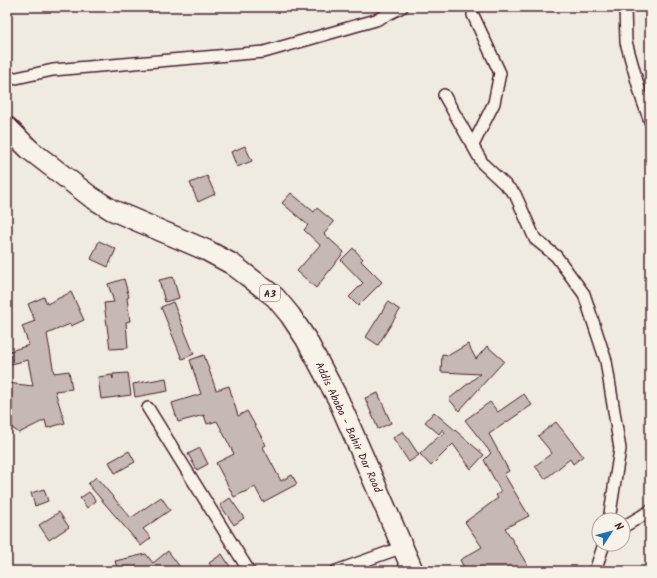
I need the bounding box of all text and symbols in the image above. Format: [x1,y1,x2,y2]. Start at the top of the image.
road number: A3 [260,285,280,301]
street label: Addis Ababa - Bahir Dar Road [310,359,387,496]
north arrow [591,512,631,552]
text: N [609,519,628,535]

